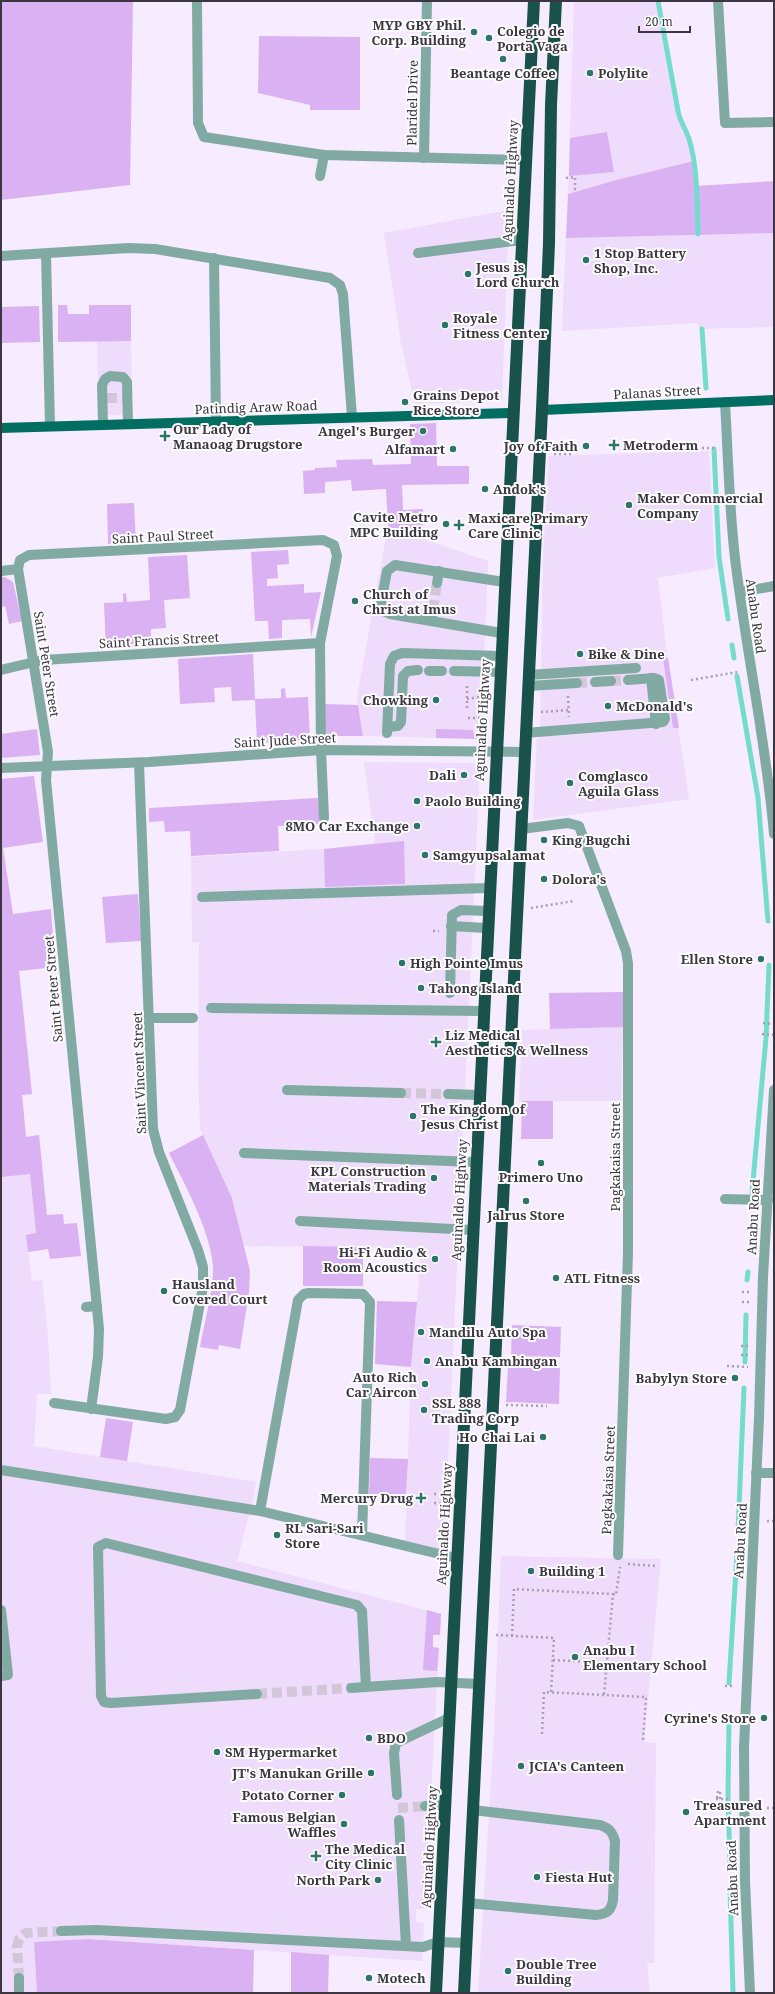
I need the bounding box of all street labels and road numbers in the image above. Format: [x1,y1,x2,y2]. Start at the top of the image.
street label: Plaridel Drive [402,60,422,146]
street label: Aguinaldo Highway [498,119,522,243]
street label: Palanas Street [613,381,702,403]
street label: Patindig Araw Road [194,396,318,418]
street label: Saint Paul Street [112,524,215,548]
street label: Anabu Road [742,577,770,655]
street label: Saint Peter Street [30,610,64,719]
street label: Saint Francis Street [99,628,220,652]
street label: Aguinaldo Highway [470,658,494,782]
street label: Saint Jude Street [233,728,337,752]
street label: Saint Peter Street [39,935,67,1043]
street label: Saint Vincent Street [128,1011,150,1134]
street label: Pagkakaisa Street [606,1102,624,1212]
street label: Aguinaldo Highway [447,1138,471,1262]
street label: Anabu Road [742,1179,764,1255]
street label: Pagkakaisa Street [597,1425,619,1535]
street label: Aguinaldo Highway [432,1462,456,1586]
street label: Anabu Road [729,1503,751,1579]
street label: Aguinaldo Highway [417,1785,441,1909]
street label: Anabu Road [722,1840,742,1916]

